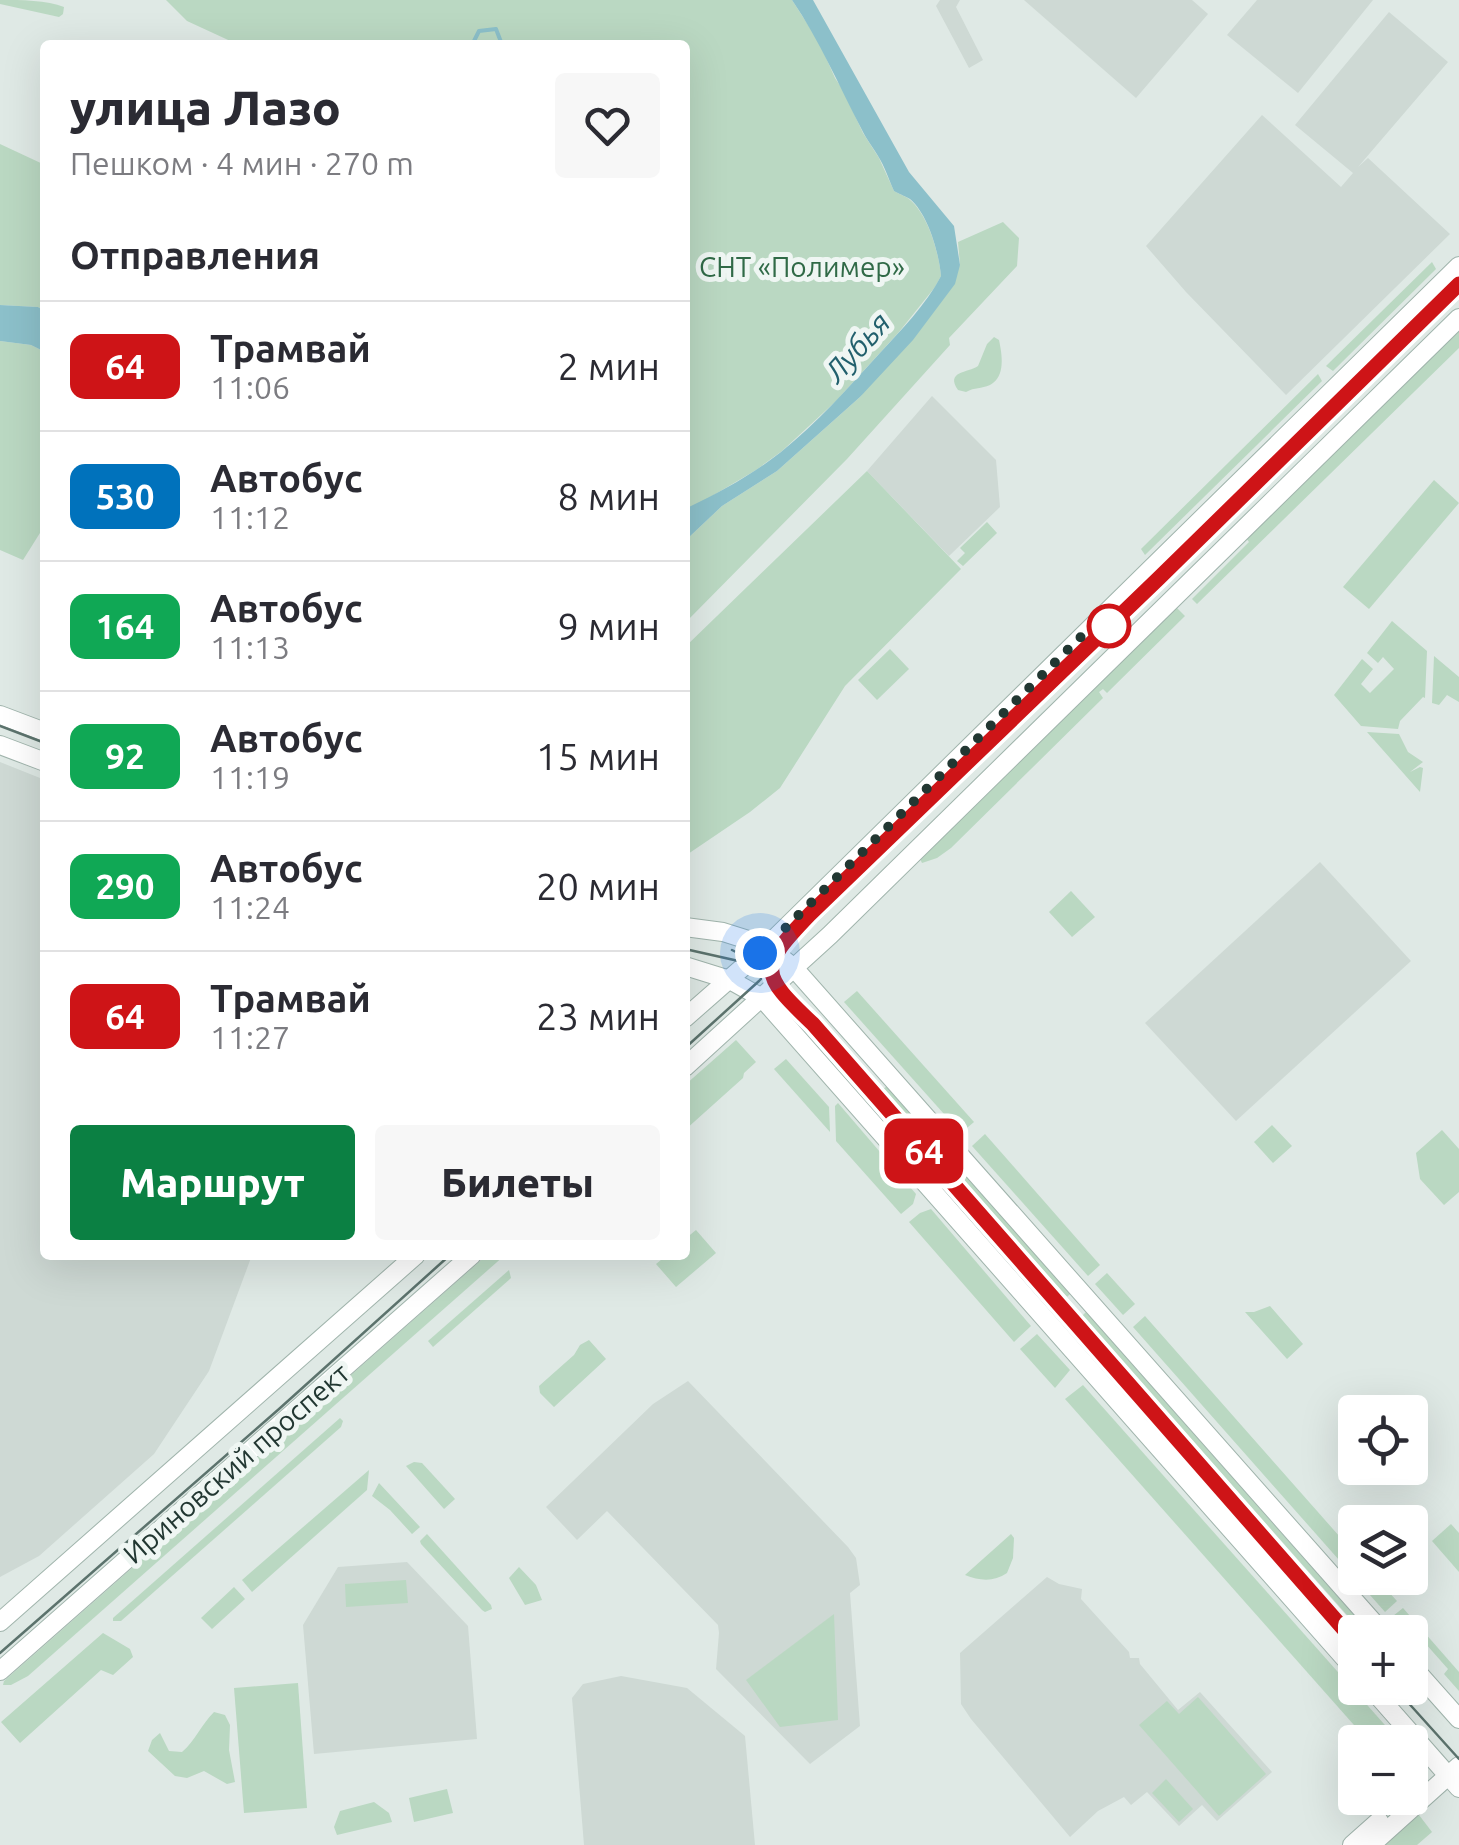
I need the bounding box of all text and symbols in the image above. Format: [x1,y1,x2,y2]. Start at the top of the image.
button: heart [555,73,660,178]
text: улица Лазо [70,80,341,134]
text: Пешком · 4 мин · 270 m [70,145,414,181]
text: Отправления [70,234,320,276]
park label: СНТ «Полимер» [699,251,905,282]
water label: Лубья [816,306,897,390]
text: Трамвай [210,327,371,369]
text: 2 мин [558,345,660,387]
text: 64 [105,346,145,386]
text: 11:06 [210,369,290,405]
text: Автобус [210,457,363,499]
text: 8 мин [558,475,660,517]
text: 530 [95,476,155,516]
text: 11:12 [210,499,290,535]
text: Автобус [210,587,363,629]
text: 9 мин [558,605,660,647]
unlabelled marker [1088,605,1130,647]
text: 164 [95,606,155,646]
text: 11:13 [210,629,290,665]
text: Автобус [210,717,363,759]
text: 15 мин [536,735,660,777]
text: 92 [105,736,145,776]
text: 11:19 [210,759,290,795]
text: Автобус [210,847,363,889]
text: 20 мин [536,865,660,907]
text: 290 [95,866,155,906]
text: 11:24 [210,889,290,925]
your location [735,928,785,978]
text: Трамвай [210,977,371,1019]
text: 23 мин [536,995,660,1037]
text: 64 [105,996,145,1036]
text: 11:27 [210,1019,290,1055]
line badge: 64 [879,1118,969,1184]
button: Маршрут [70,1125,355,1240]
button: Билеты [375,1125,660,1240]
text: 64 [904,1131,944,1171]
street label: Ириновский проспект [117,1356,355,1569]
map controls [1338,1395,1428,1815]
button: locate [1338,1395,1428,1485]
button: layers [1338,1505,1428,1595]
button: + [1338,1615,1428,1705]
button: − [1338,1725,1428,1815]

